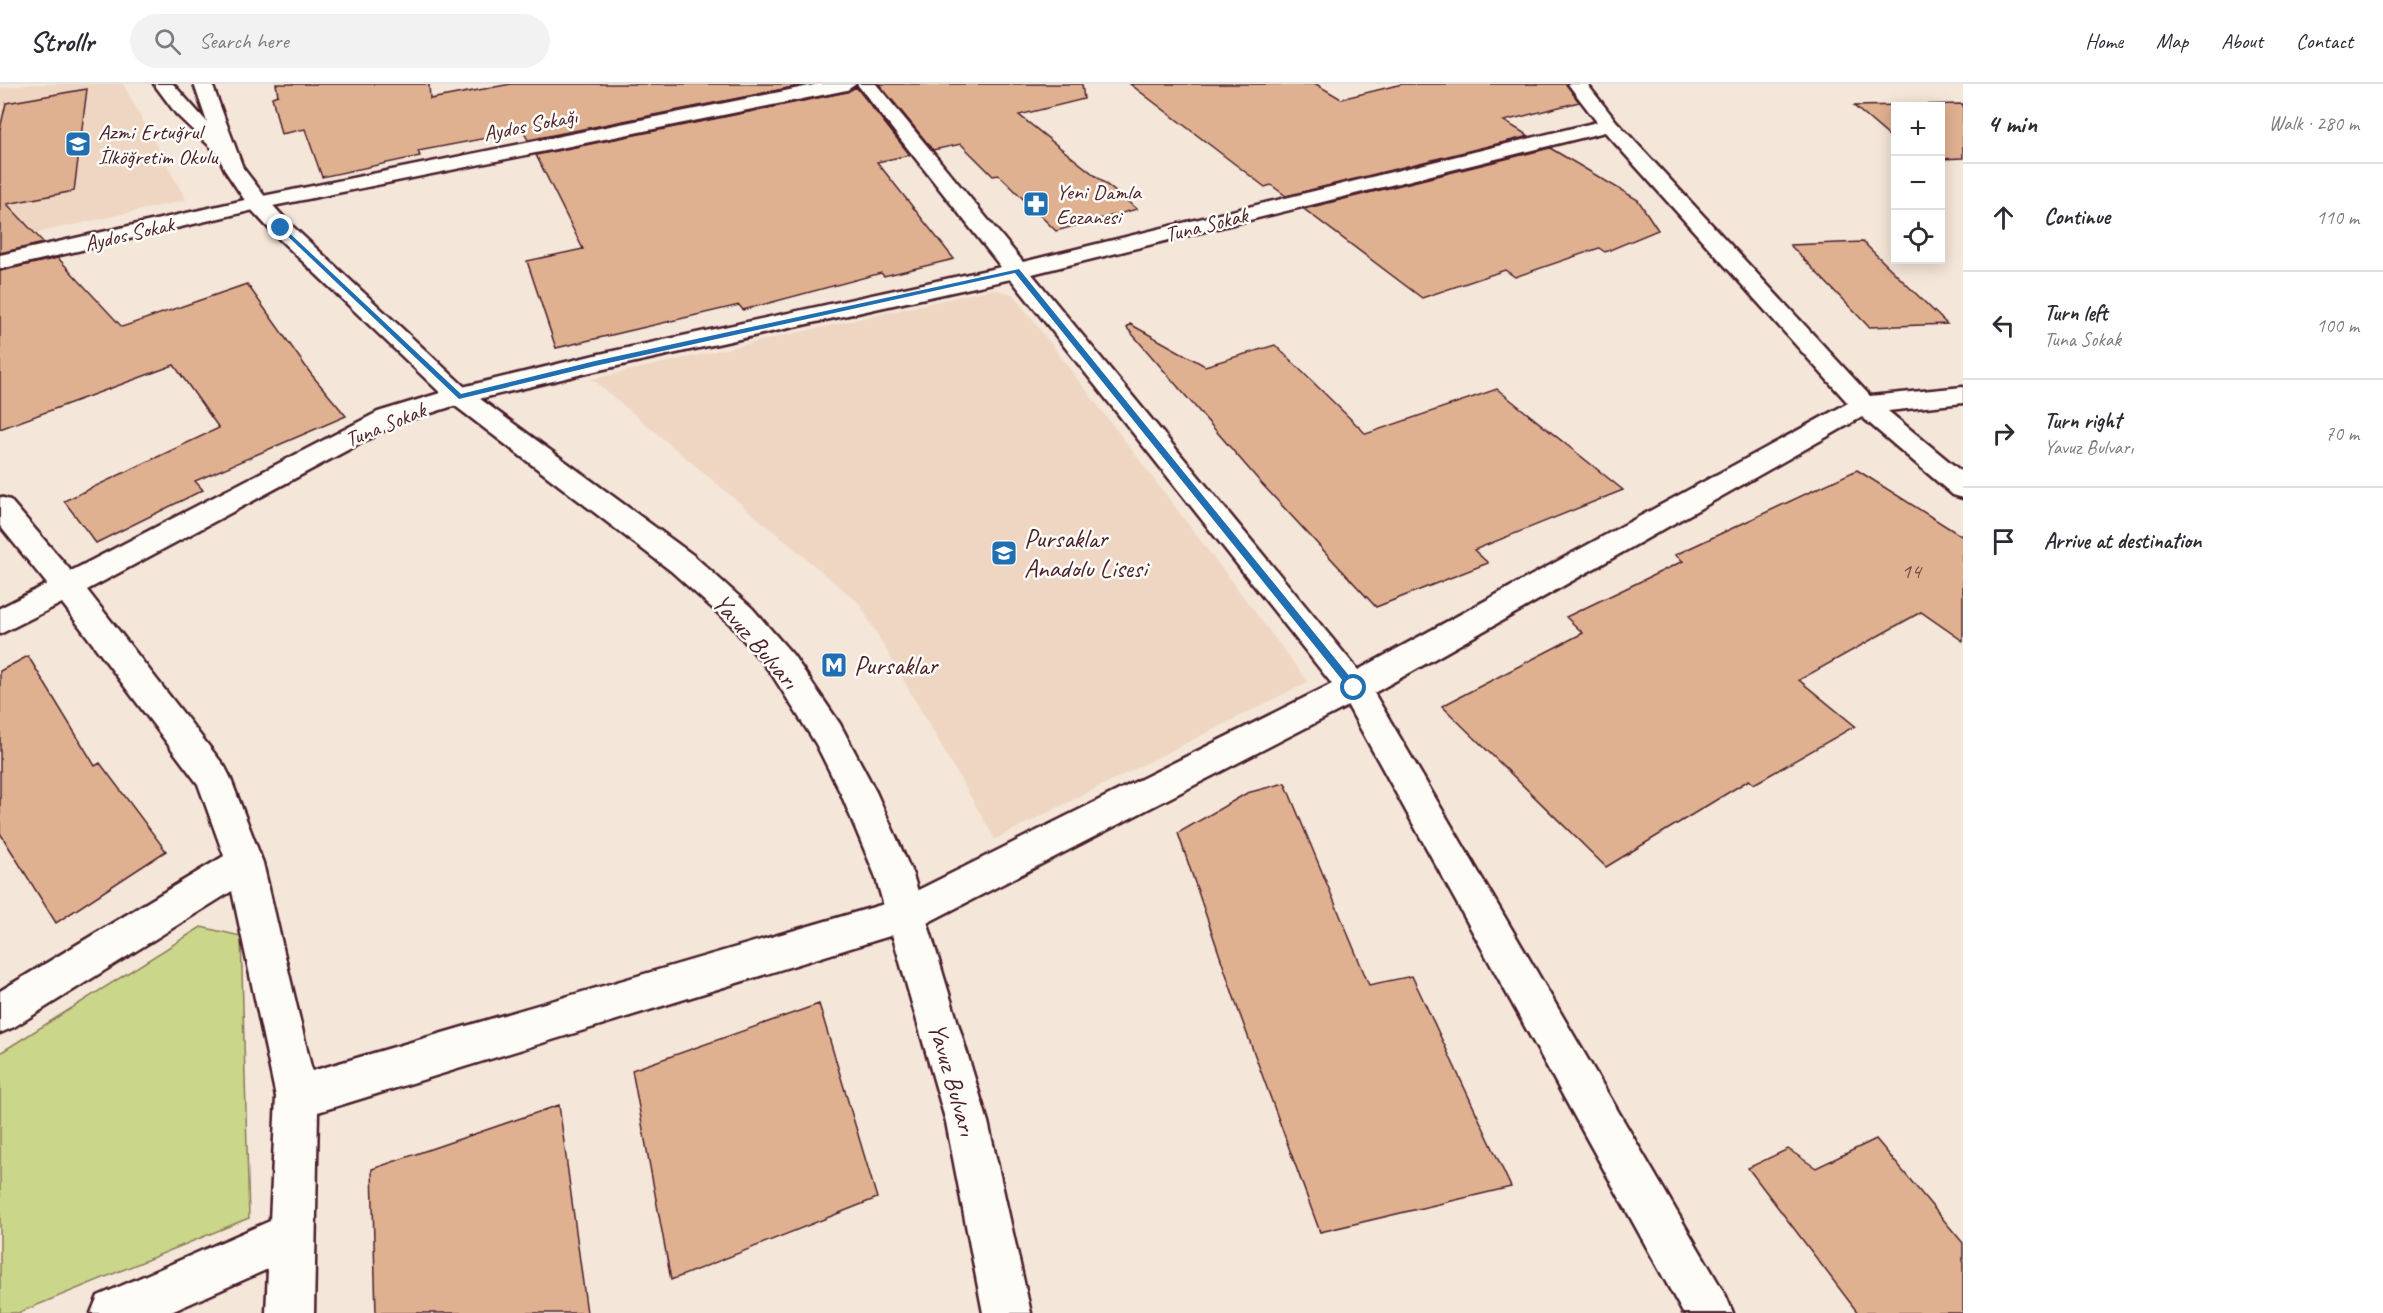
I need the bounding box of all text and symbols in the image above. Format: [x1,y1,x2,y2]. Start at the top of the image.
search box [130,14,550,68]
text: Strollr [30,24,94,59]
icon: search [151,25,184,58]
text: Search here [199,27,289,55]
text: Home [2085,28,2123,54]
text: Map [2156,28,2188,54]
text: About [2221,28,2263,54]
text: Contact [2296,28,2353,54]
street label: Aydos Sokağı [481,102,580,148]
map controls [1891,102,1945,264]
button: + [1891,102,1945,156]
text: 4 min [1987,107,2037,140]
text: Walk · 280 m [2269,111,2359,136]
place label: Azmi Ertuğrul İlköğretim Okulu [98,118,219,171]
school or university icon: Azmi Ertuğrul İlköğretim Okulu [63,129,93,159]
button: − [1891,156,1945,210]
place label: Yeni Damla Eczanesi [1056,178,1142,231]
pharmacy icon: Yeni Damla Eczanesi [1021,189,1051,219]
street label: Tuna Sokak [1162,201,1252,249]
icon: ahead [1987,201,2020,234]
text: Continue [2044,203,2110,231]
text: 110 m [2316,205,2359,230]
street label: Aydos Sokak [82,210,179,258]
button: locate [1891,210,1945,264]
route end [267,214,293,240]
text: Turn left [2044,299,2108,327]
icon: left [1987,309,2020,342]
text: 100 m [2316,313,2359,338]
text: Tuna Sokak [2044,327,2121,352]
street label: Tuna Sokak [341,395,432,454]
text: Turn right [2044,407,2121,435]
icon: right [1987,417,2020,450]
text: 70 m [2325,421,2359,446]
text: Yavuz Bulvarı [2044,435,2133,460]
place label: Pursaklar Anadolu Lisesi [1024,522,1150,585]
icon: arrive [1987,525,2020,558]
text: Arrive at destination [2044,527,2201,555]
school or university icon: Pursaklar Anadolu Lisesi [989,538,1019,568]
house number: 14 [1901,557,1923,585]
street label: Yavuz Bulvarı [705,587,807,697]
place label: Pursaklar [854,649,939,682]
metro station icon: Pursaklar [819,650,849,680]
route start [1340,674,1366,700]
street label: Yavuz Bulvarı [921,1019,985,1141]

